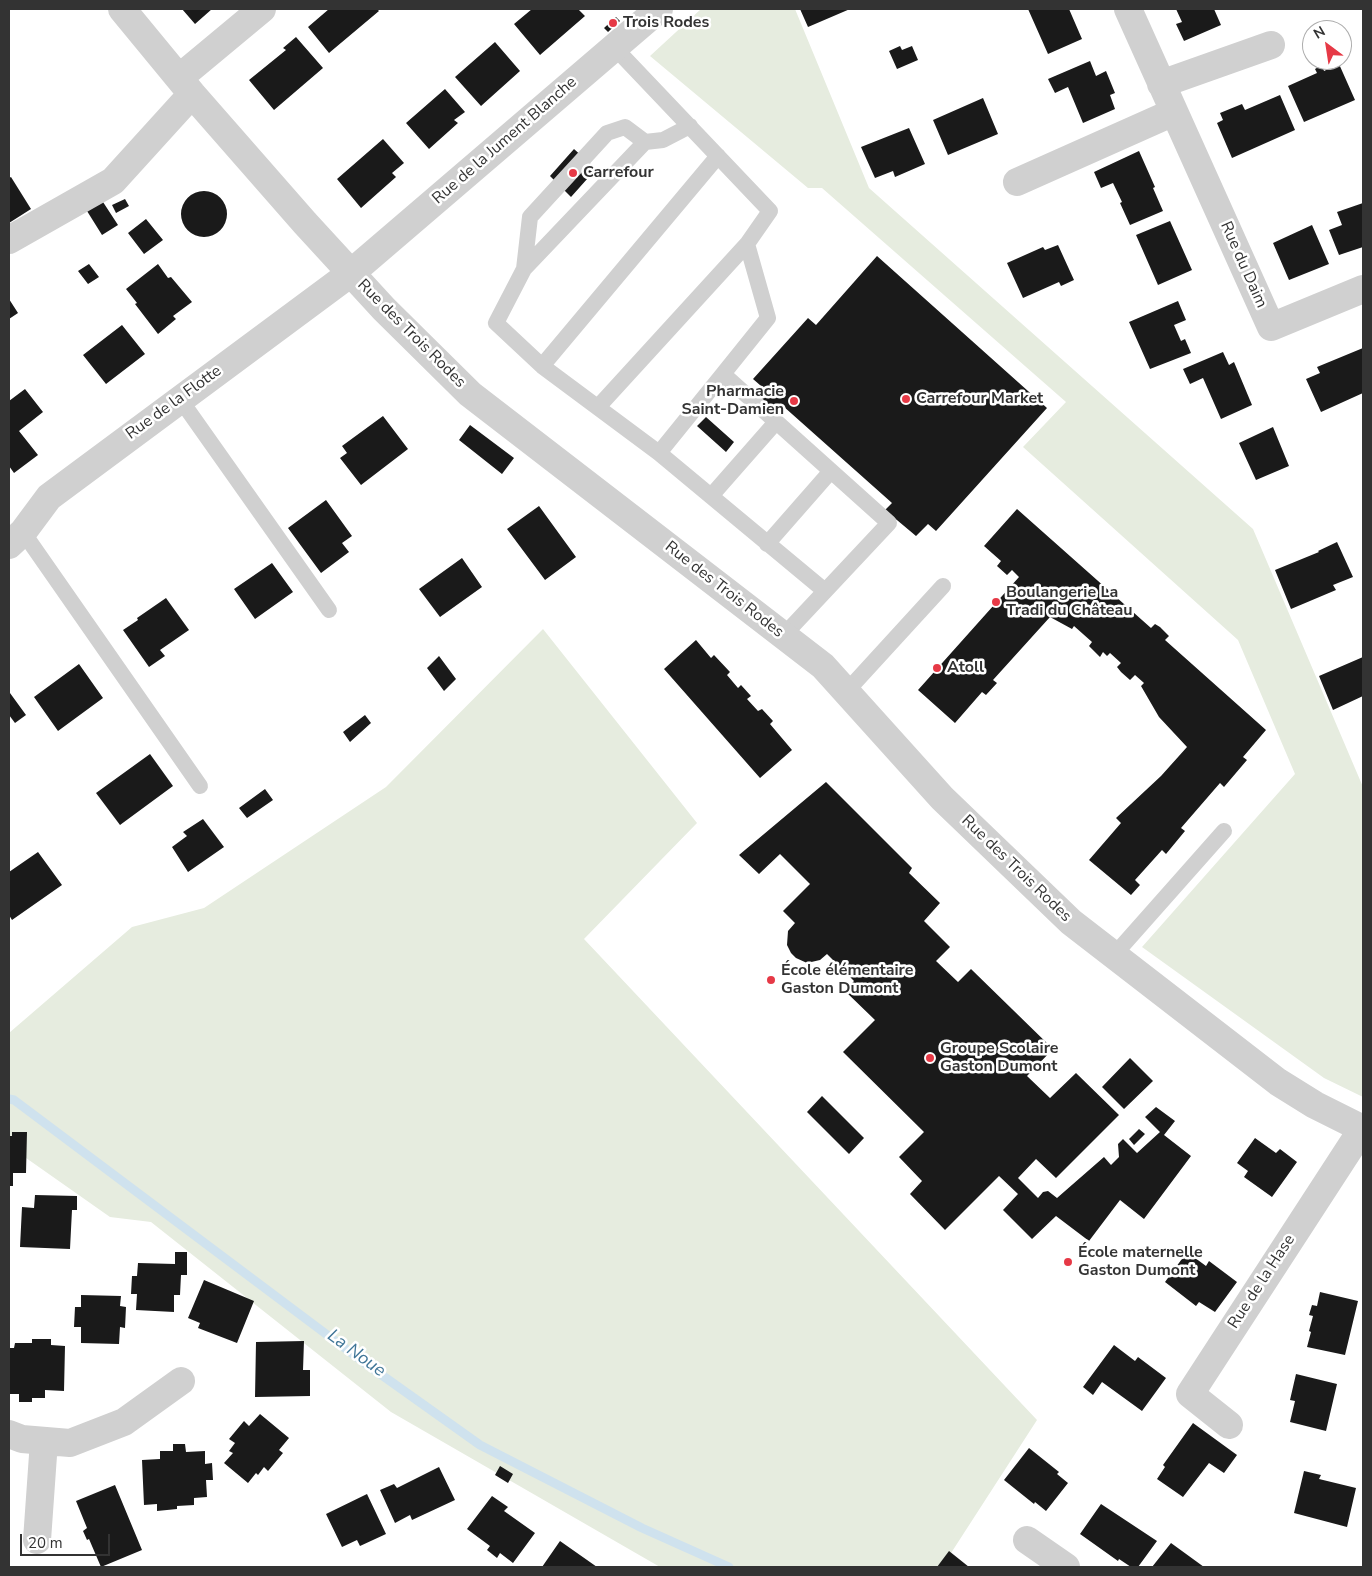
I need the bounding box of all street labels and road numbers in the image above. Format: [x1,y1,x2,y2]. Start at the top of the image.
street label: Rue de la Jument Blanche [429,73,581,209]
street label: Rue du Daim [1215,219,1271,311]
street label: Rue des Trois Rodes [353,276,469,392]
street label: Rue de la Flotte [123,362,225,444]
street label: Rue des Trois Rodes [661,538,787,642]
street label: Rue des Trois Rodes [957,812,1075,926]
street label: Rue de la Hase [1224,1231,1300,1333]

